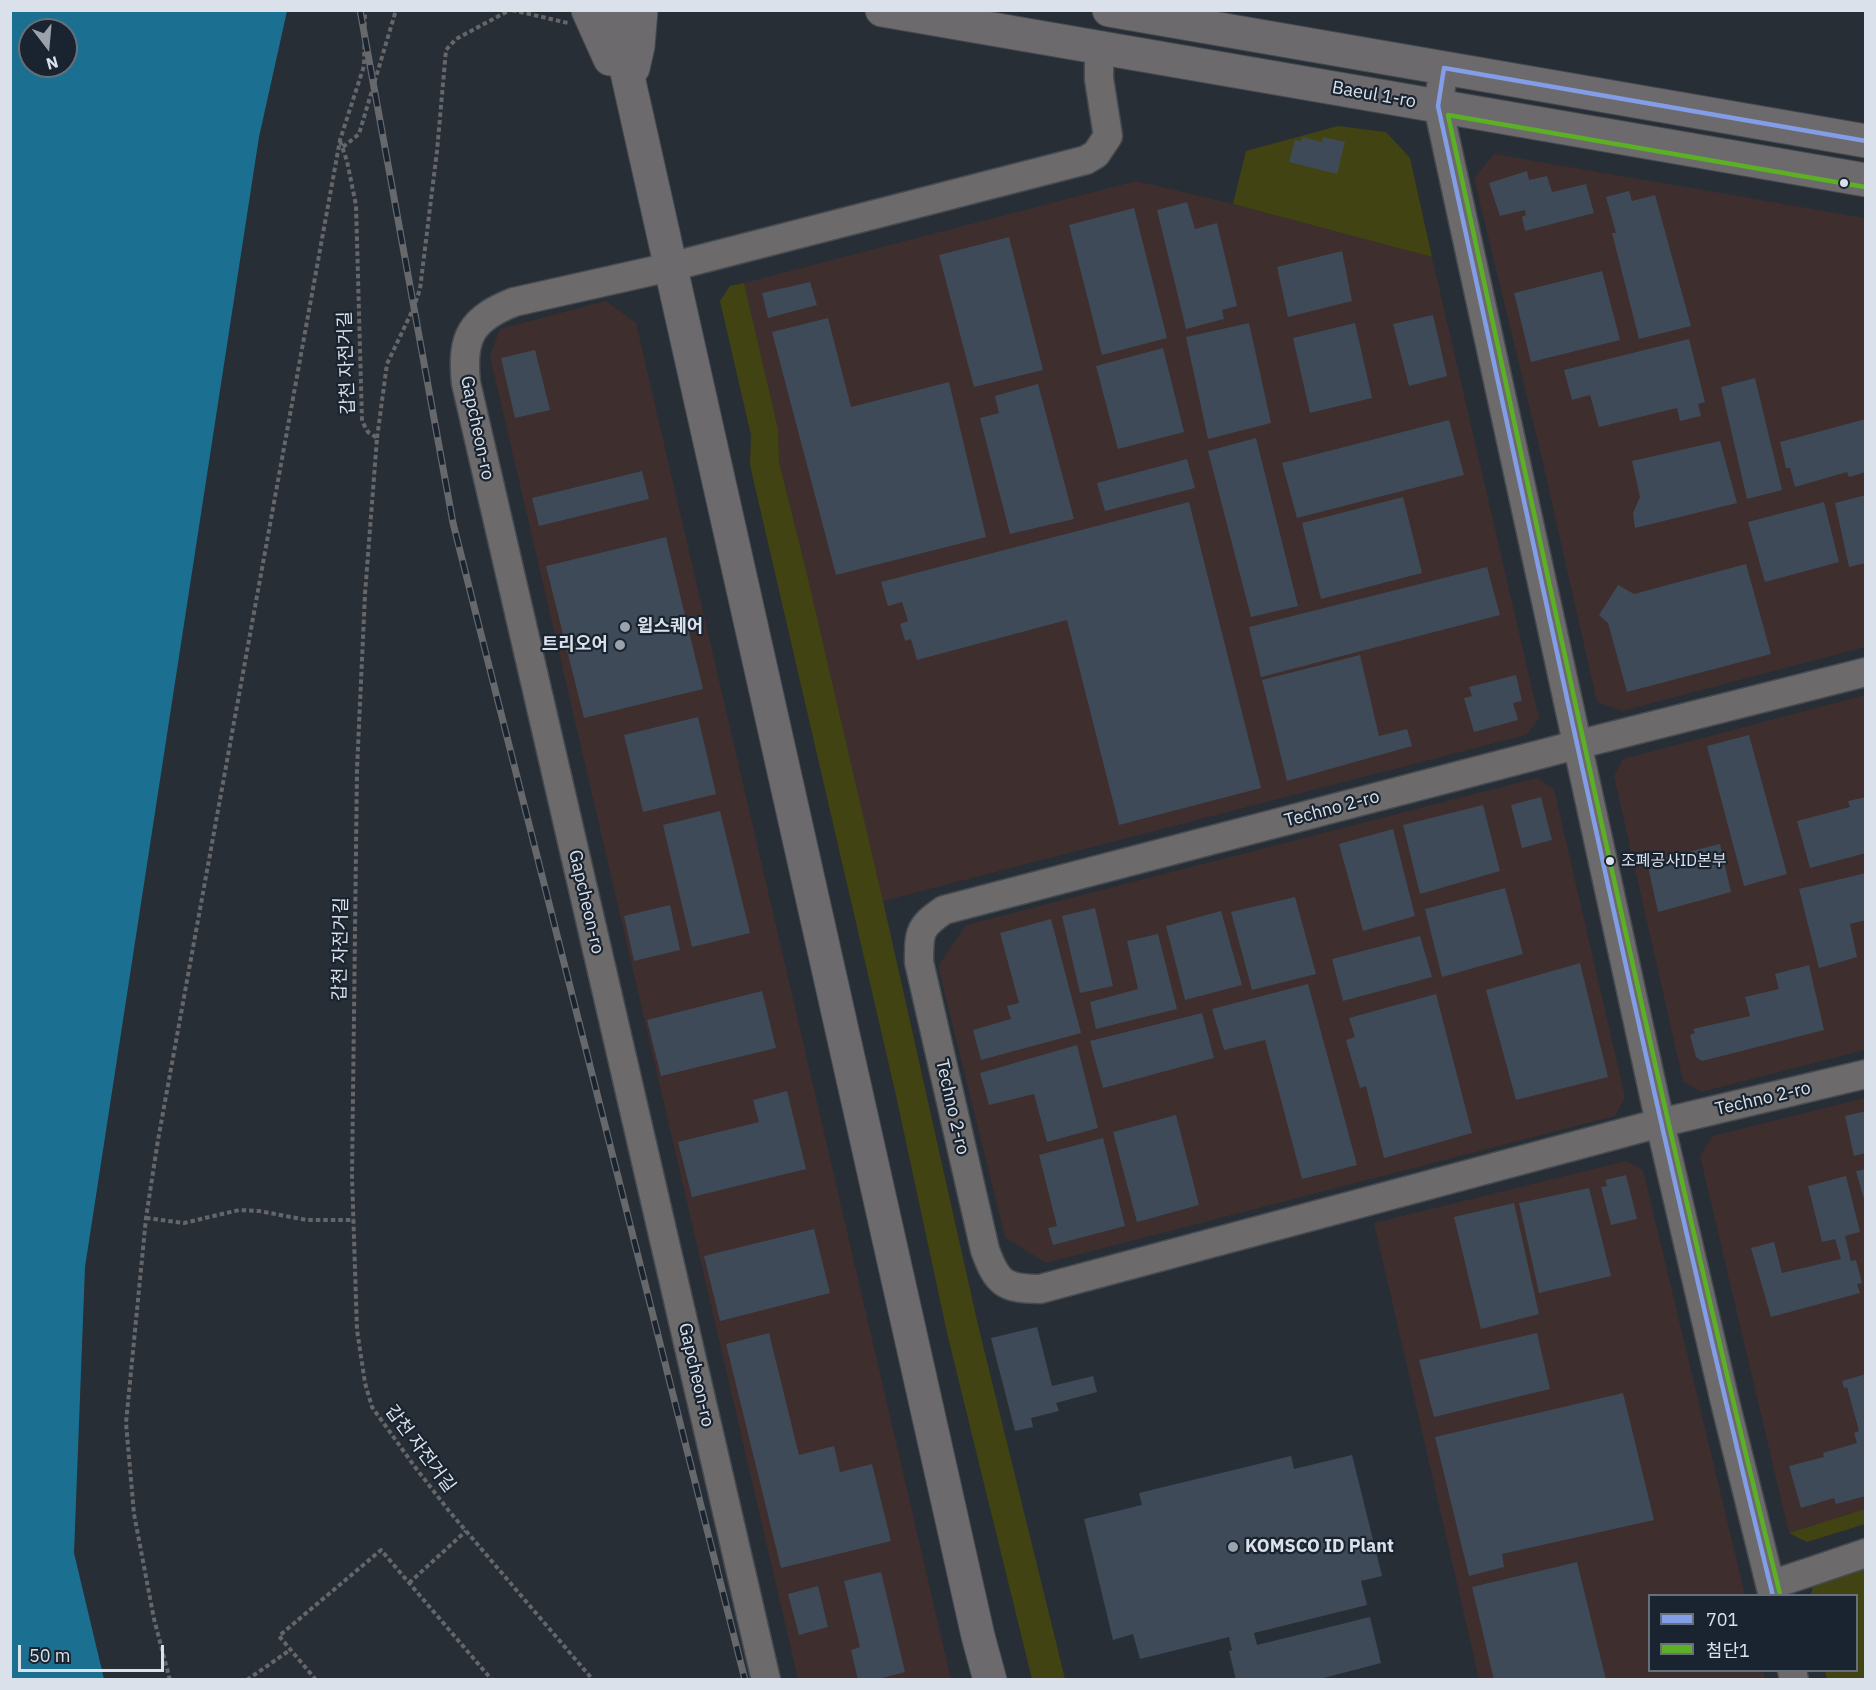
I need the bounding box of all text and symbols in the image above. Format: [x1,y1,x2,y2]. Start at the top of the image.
north arrow [18,18,78,78]
text: N [44,52,61,75]
street label: Baeul 1-ro [1330,77,1418,113]
unlabelled marker [1838,177,1850,189]
street label: 갑천 자전거길 [334,311,360,415]
street label: Gapcheon-ro [455,374,499,482]
place label: 윕스퀘어 [637,616,703,638]
marker: 윕스퀘어 [618,620,632,634]
place label: 트리오어 [542,634,608,656]
marker: 트리오어 [613,638,627,652]
street label: Techno 2-ro [1282,786,1382,832]
street label: Gapcheon-ro [564,848,608,956]
place label: 조폐공사ID본부 [1621,851,1726,871]
marker: 조폐공사ID본부 [1604,855,1616,867]
street label: 갑천 자전거길 [329,897,353,1001]
street label: Techno 2-ro [931,1057,973,1157]
street label: Techno 2-ro [1713,1078,1813,1120]
street label: Gapcheon-ro [674,1321,718,1429]
street label: 갑천 자전거길 [380,1401,460,1497]
place label: KOMSCO ID Plant [1245,1536,1394,1558]
marker: KOMSCO ID Plant [1226,1540,1240,1554]
legend [1648,1594,1858,1672]
text: 701 [1706,1608,1738,1631]
scale bar [21,1633,166,1671]
text: 첨단1 [1706,1639,1750,1662]
text: 50 m [29,1644,71,1667]

